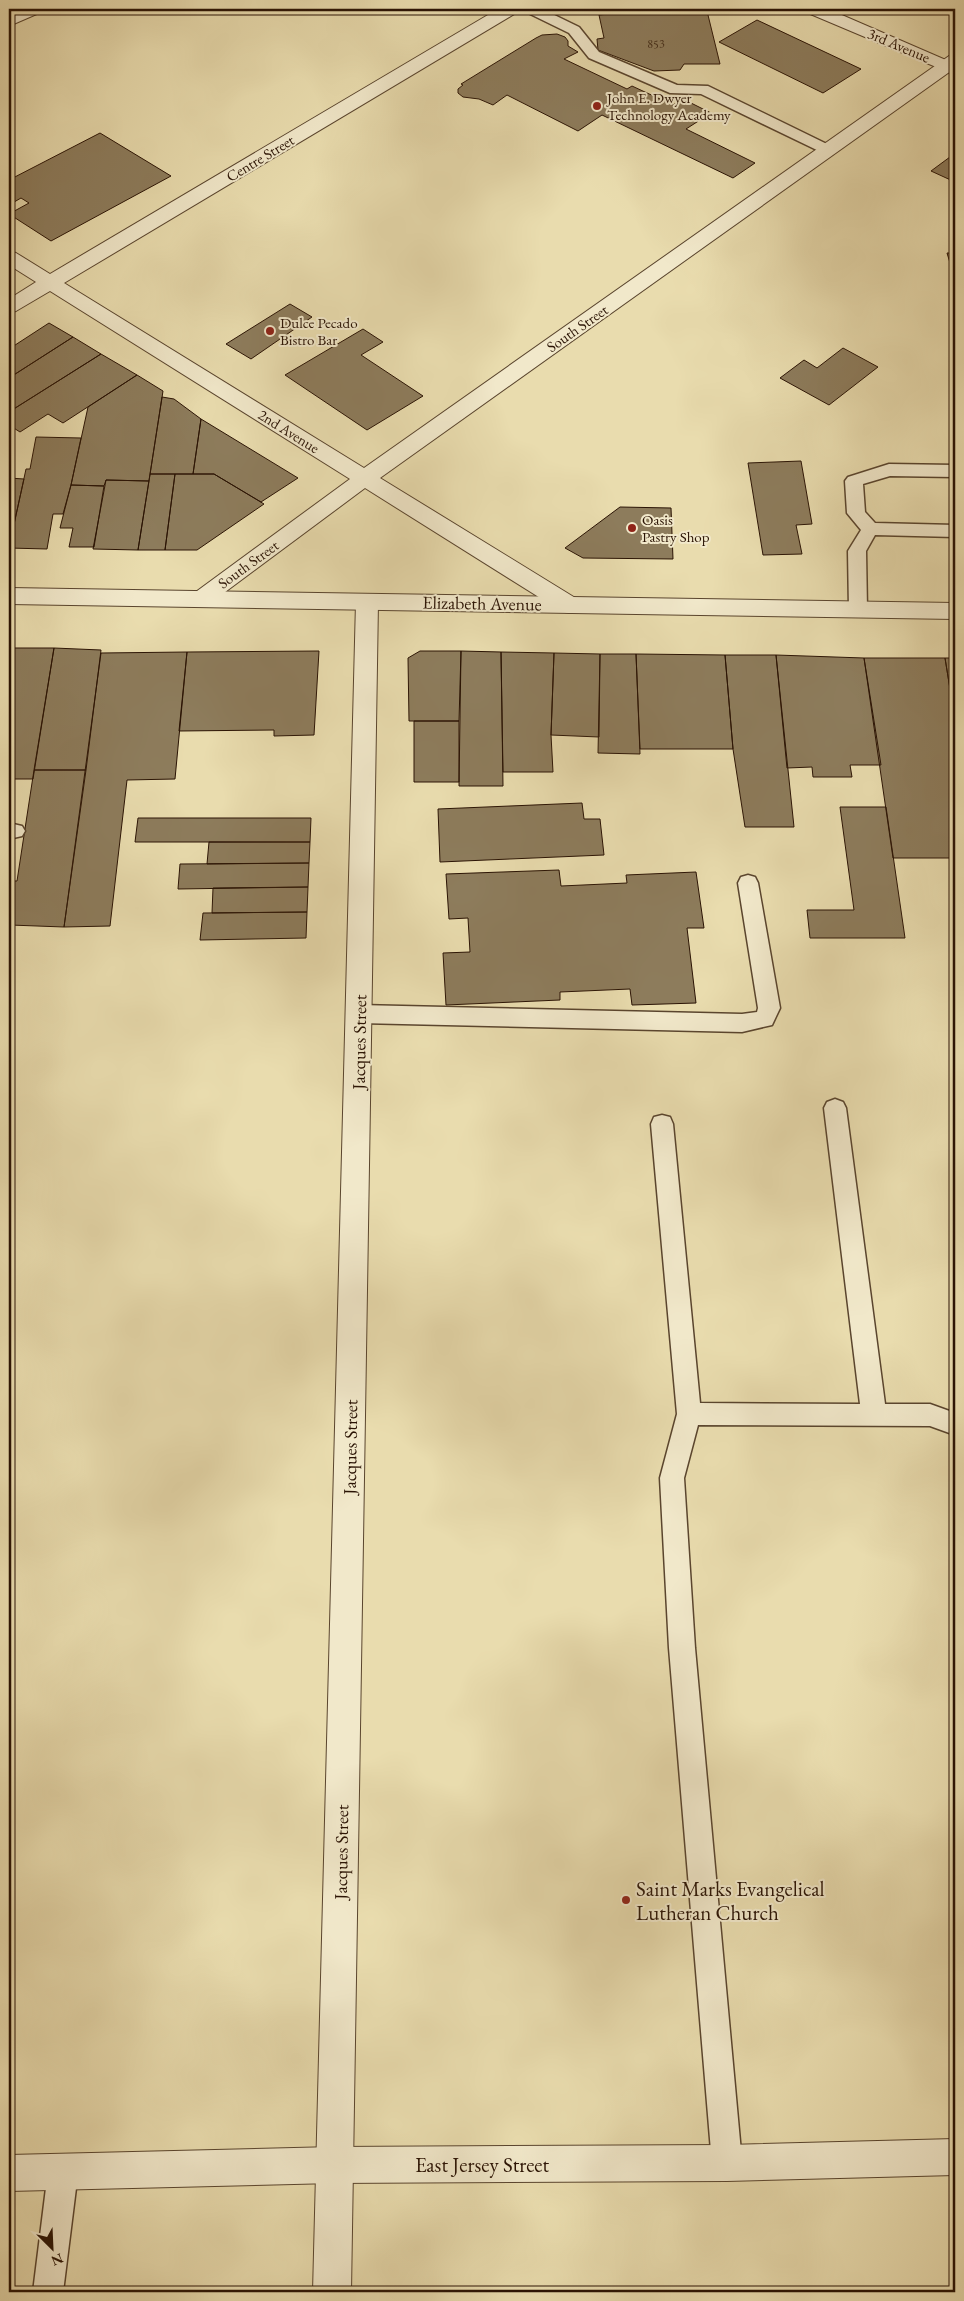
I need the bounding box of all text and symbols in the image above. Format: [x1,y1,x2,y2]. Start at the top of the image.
street label: 3rd Avenue [865,23,933,67]
house number: 853 [647,36,665,52]
place label: John E. Dwyer Technology Academy [605,88,731,124]
marker: John E. Dwyer Technology Academy [591,100,603,112]
street label: Centre Street [223,130,298,186]
street label: South Street [543,300,612,356]
place label: Dulce Pecado Bistro Bar [280,313,358,349]
marker: Dulce Pecado Bistro Bar [264,325,276,337]
street label: 2nd Avenue [255,405,323,457]
place label: Oasis Pastry Shop [642,510,710,546]
marker: Oasis Pastry Shop [626,522,638,534]
street label: South Street [214,535,282,592]
street label: Elizabeth Avenue [422,590,542,616]
street label: Jacques Street [347,994,371,1092]
street label: Jacques Street [338,1399,362,1497]
street label: Jacques Street [329,1804,353,1902]
place label: Saint Marks Evangelical Lutheran Church [636,1875,825,1926]
marker: Saint Marks Evangelical Lutheran Church [620,1894,632,1906]
street label: East Jersey Street [415,2151,549,2178]
north arrow [28,2224,78,2274]
text: N [48,2249,66,2271]

